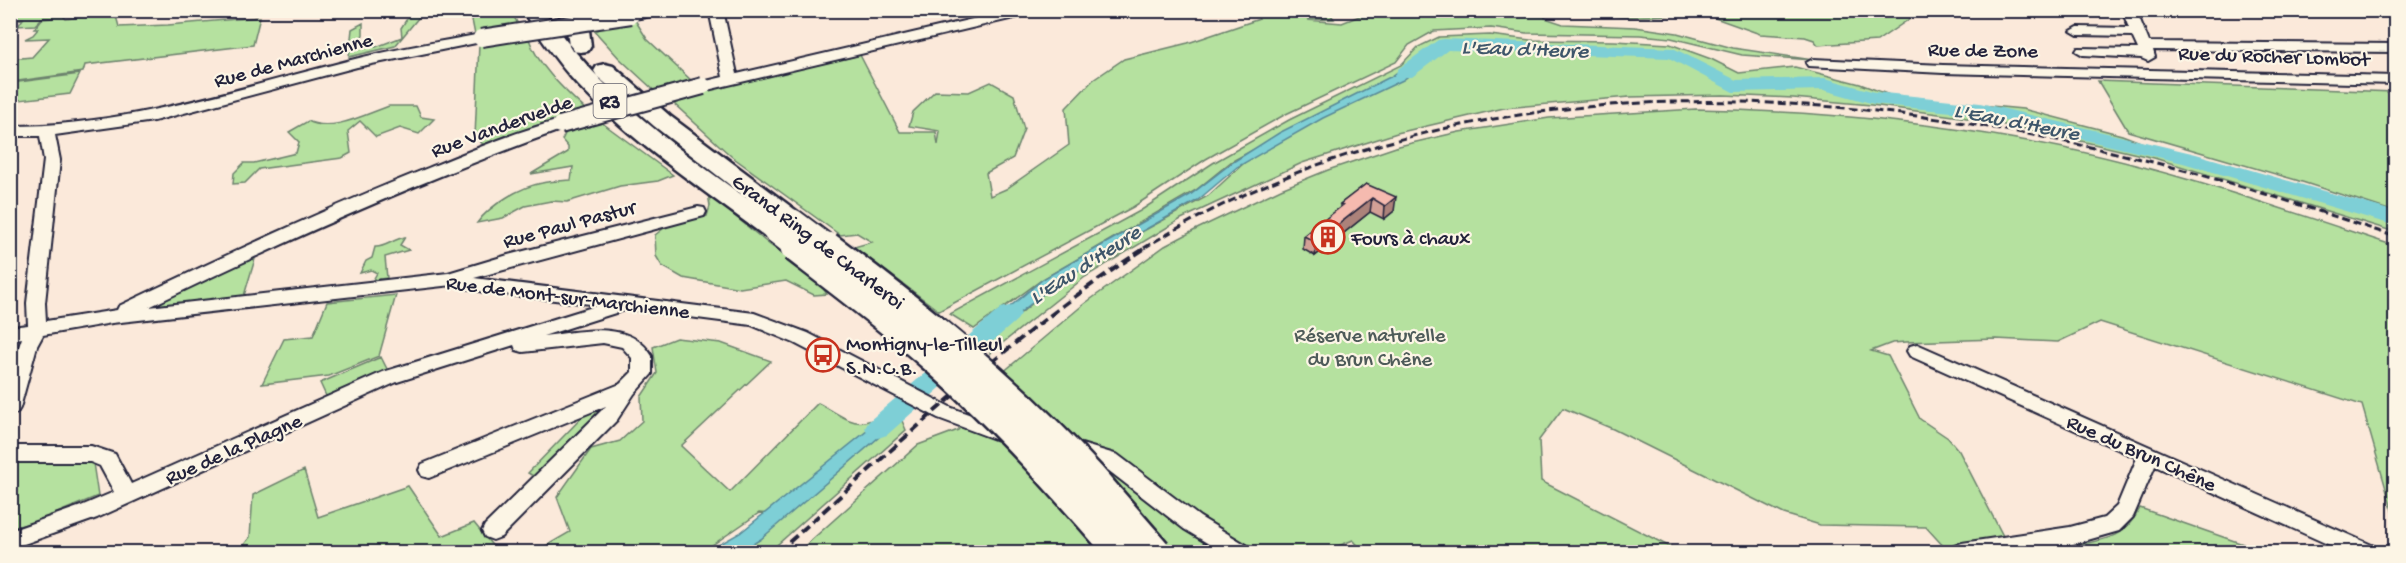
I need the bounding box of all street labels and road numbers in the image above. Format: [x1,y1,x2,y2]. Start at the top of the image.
street label: Rue de Marchienne [212,29,377,96]
street label: Rue de Zone [1928,39,2039,66]
street label: Rue du Rocher Lombot [2178,43,2372,74]
road number: R3 [594,84,626,118]
street label: Rue Vandervelde [428,91,577,165]
street label: Grand Ring de Charleroi [725,171,908,317]
street label: Rue Paul Pastur [501,196,640,256]
street label: Rue de Mont-sur-Marchienne [444,272,692,327]
street label: Rue de la Plagne [162,409,308,492]
street label: Rue du Brun Chêne [2062,411,2220,500]

